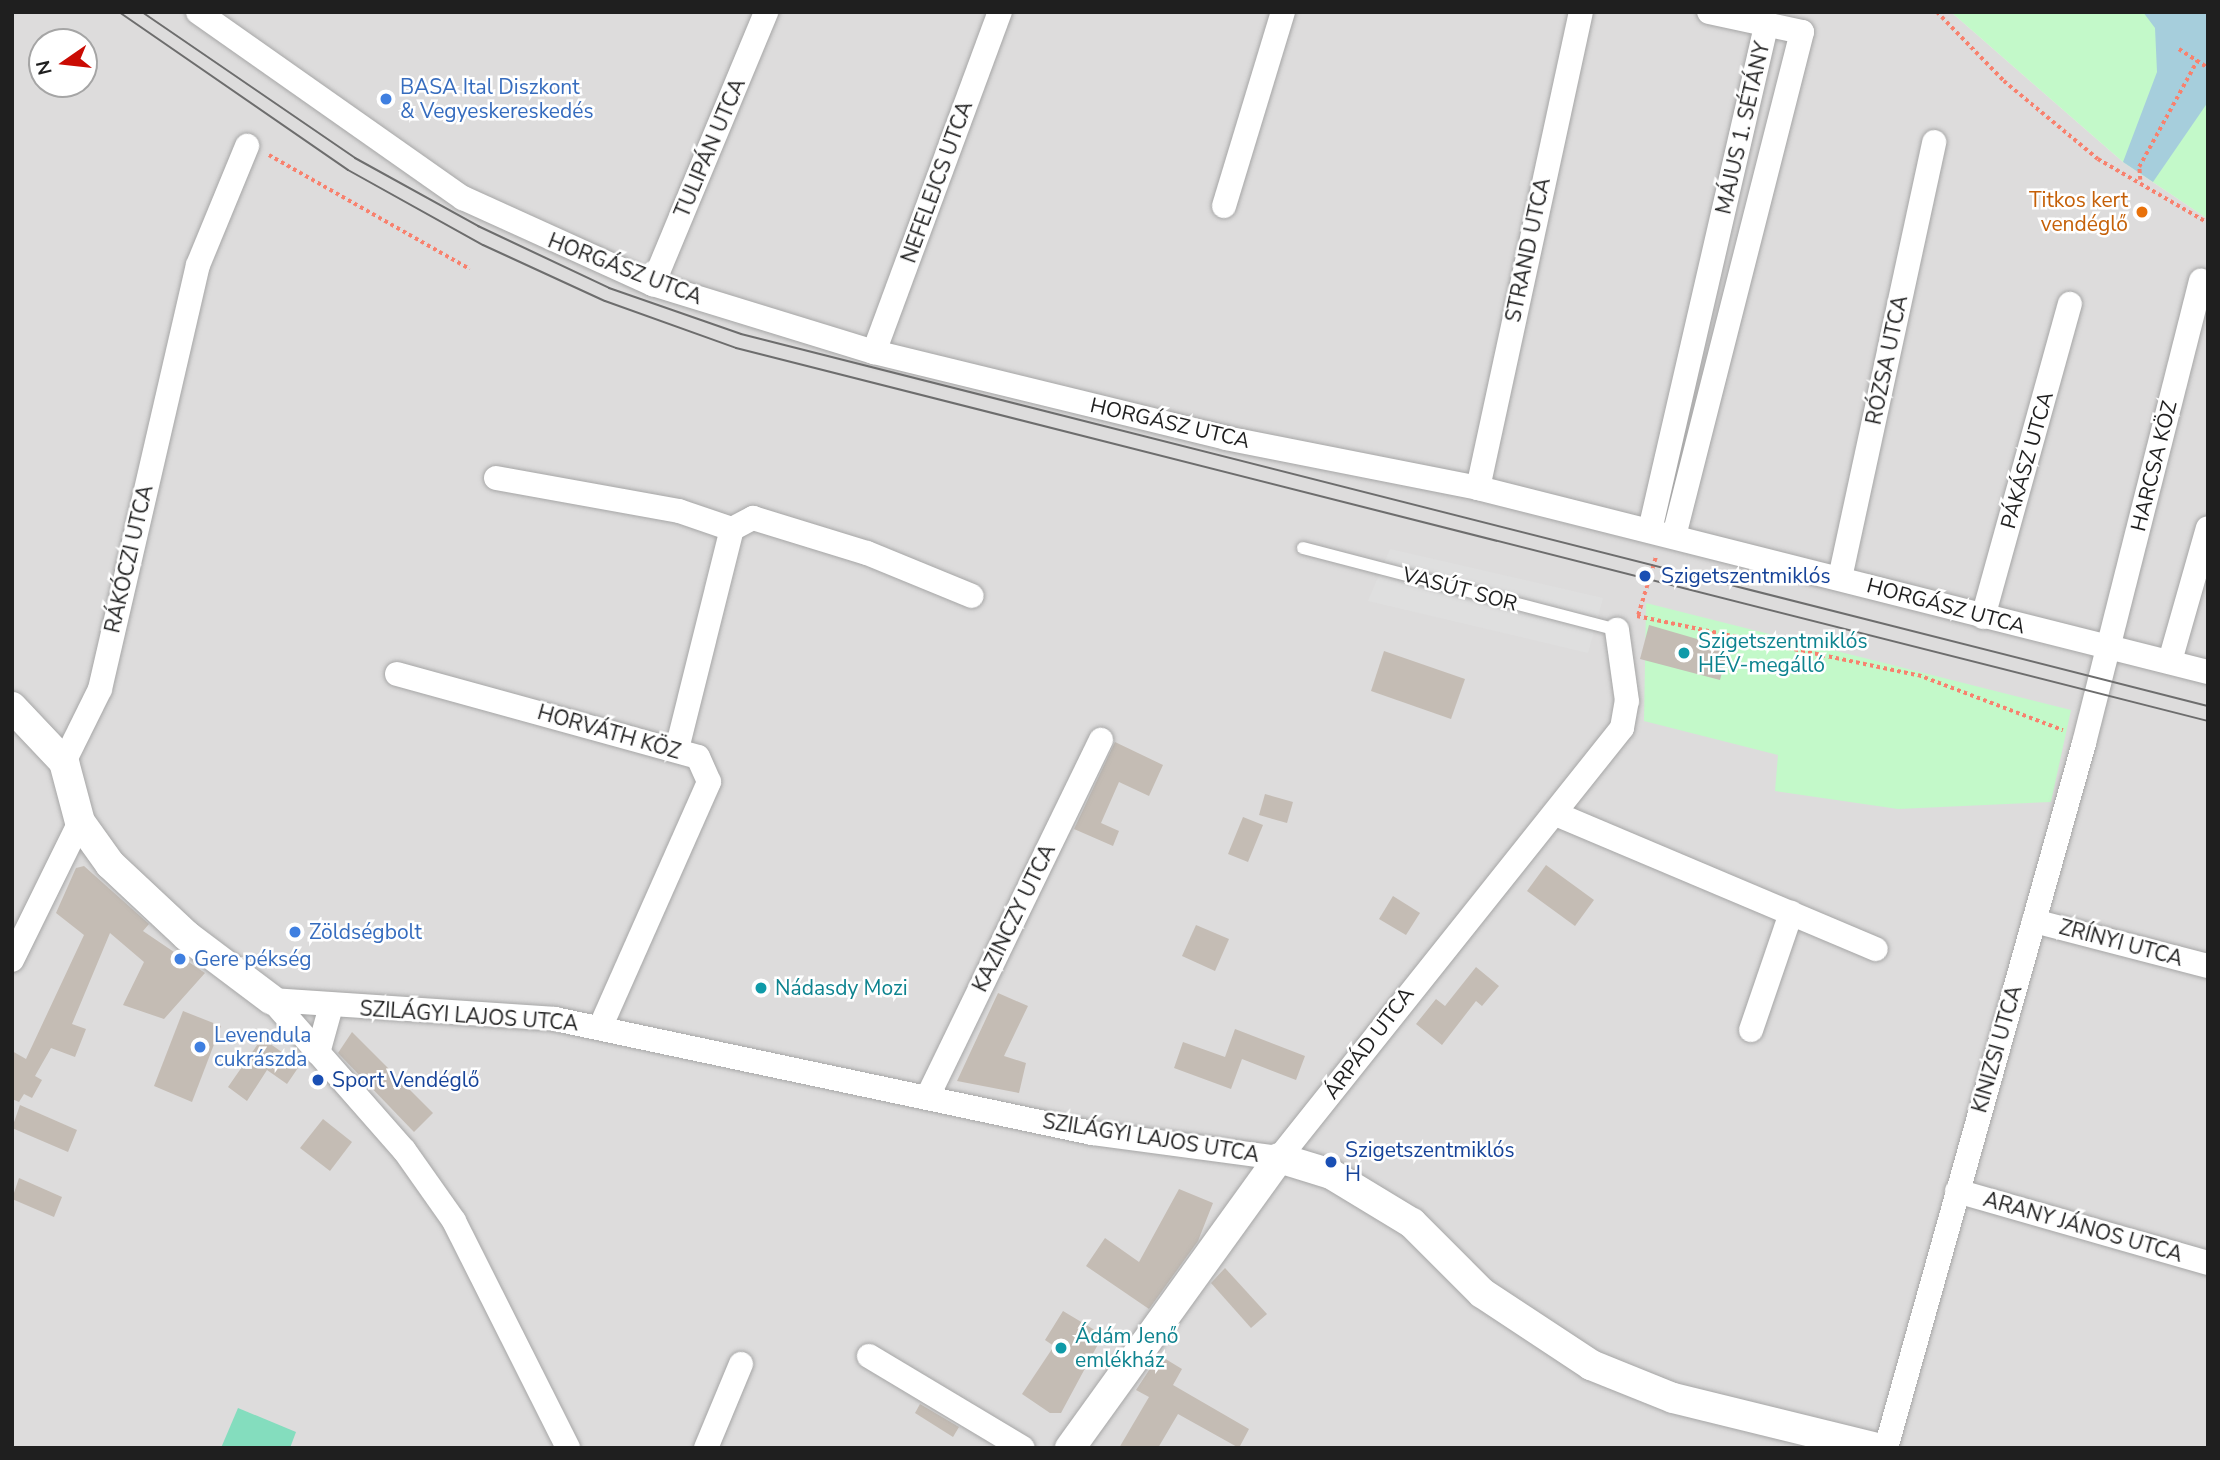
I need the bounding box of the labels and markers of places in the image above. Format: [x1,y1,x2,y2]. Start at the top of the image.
place label: BASA Ital Diszkont & Vegyeskereskedés [400,74,594,124]
marker: BASA Ital Diszkont & Vegyeskereskedés [378,91,394,107]
place label: Titkos kert vendéglő [2029,187,2128,237]
marker: Titkos kert vendéglő [2134,204,2150,220]
place label: Szigetszentmiklós [1661,563,1831,589]
marker: Szigetszentmiklós [1635,566,1655,586]
place label: Szigetszentmiklós HÉV-megálló [1698,628,1868,678]
marker: Szigetszentmiklós HÉV-megálló [1676,645,1692,661]
place label: Zöldségbolt [309,919,422,945]
marker: Zöldségbolt [287,924,303,940]
place label: Gere pékség [194,946,312,972]
marker: Gere pékség [172,951,188,967]
place label: Nádasdy Mozi [775,975,908,1001]
marker: Nádasdy Mozi [753,980,769,996]
place label: Levendula cukrászda [214,1022,311,1072]
marker: Levendula cukrászda [192,1039,208,1055]
place label: Sport Vendéglő [332,1067,479,1093]
marker: Sport Vendéglő [310,1072,326,1088]
place label: Szigetszentmiklós H [1345,1137,1515,1187]
marker: Szigetszentmiklós H [1323,1154,1339,1170]
place label: Ádám Jenő emlékház [1075,1323,1179,1373]
marker: Ádám Jenő emlékház [1053,1340,1069,1356]

